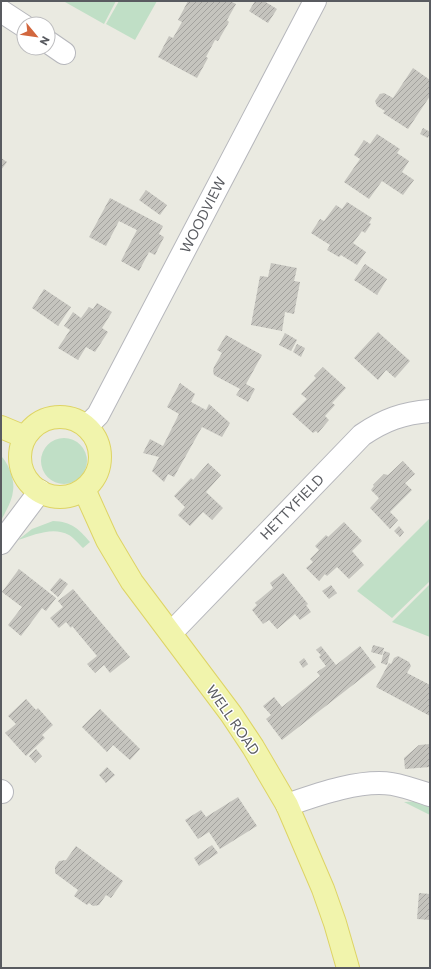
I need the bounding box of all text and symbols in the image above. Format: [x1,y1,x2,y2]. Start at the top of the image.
north arrow [16,16,56,56]
text: N [37,34,53,48]
street label: WOODVIEW [176,174,229,256]
street label: HETTYFIELD [256,470,327,543]
street label: WELL ROAD [203,681,264,758]

